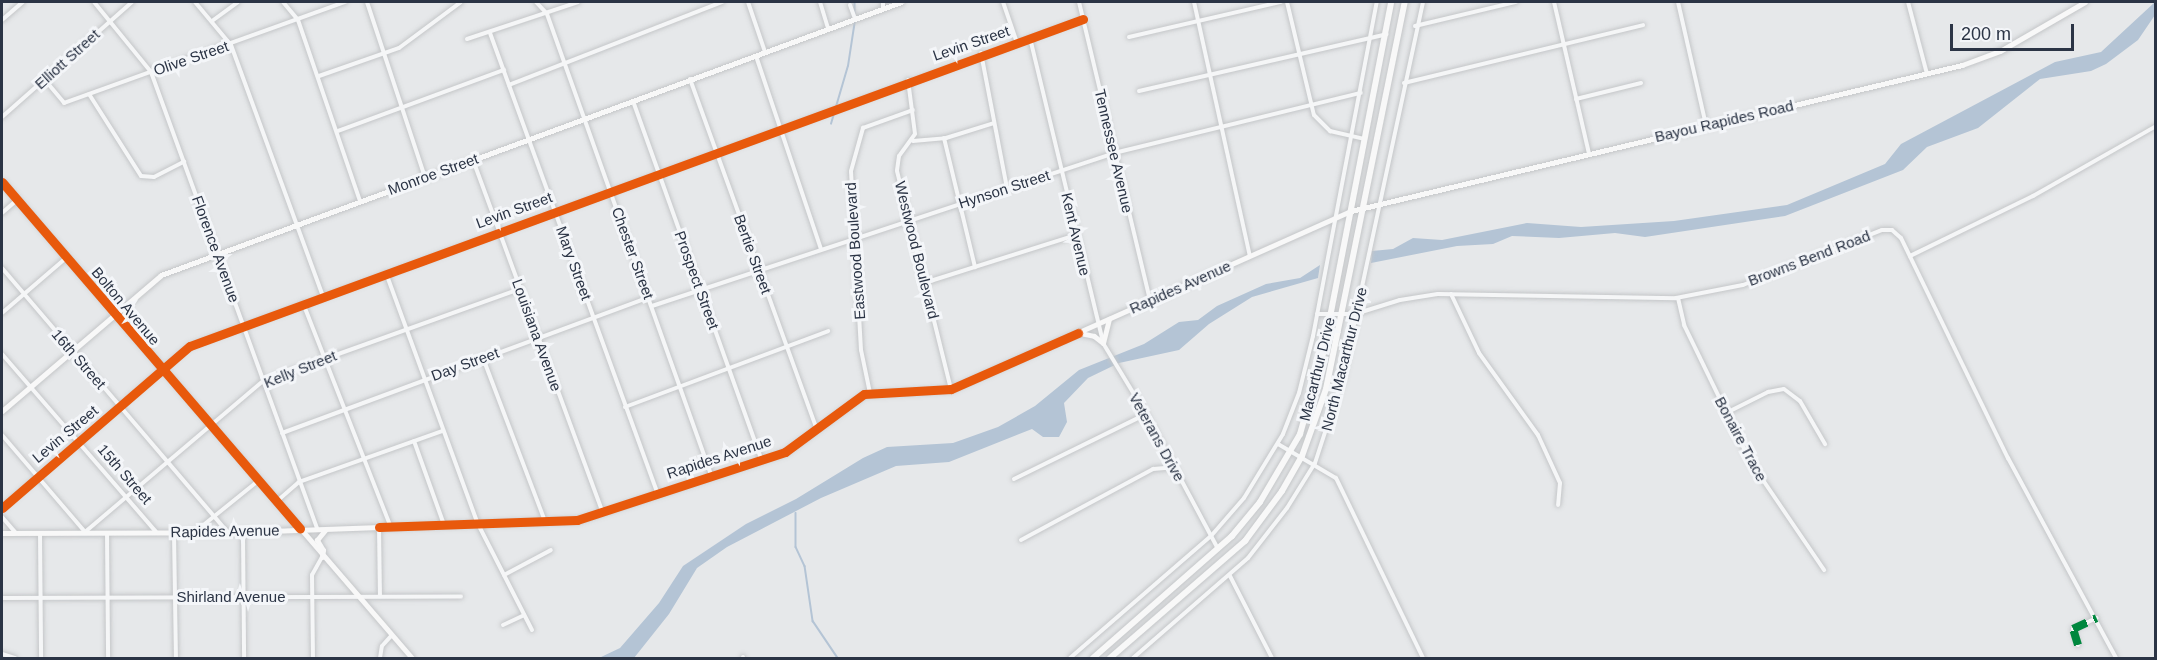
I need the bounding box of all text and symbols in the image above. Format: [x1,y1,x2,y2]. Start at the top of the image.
scale bar [1953,12,2078,50]
street label: Levin Street [930,21,1012,65]
text: 200 m [1961,24,2011,44]
street label: Elliott Street [31,25,103,93]
street label: Olive Street [151,37,231,79]
street label: Tennessee Avenue [1091,87,1137,215]
street label: Bayou Rapides Road [1653,96,1795,146]
street label: Monroe Street [385,149,481,199]
street label: Hynson Street [956,166,1052,212]
street label: Westwood Boulevard [891,179,943,321]
street label: Eastwood Boulevard [841,182,869,320]
street label: Levin Street [473,188,555,232]
street label: Kent Avenue [1058,190,1094,278]
street label: Florence Avenue [188,193,244,305]
street label: Chester Street [608,204,658,302]
street label: Bertie Street [730,212,776,296]
street label: Mary Street [552,223,596,303]
street label: Browns Bend Road [1745,226,1873,290]
street label: Prospect Street [671,228,723,332]
street label: Rapides Avenue [1126,256,1234,318]
street label: Bolton Avenue [88,263,164,349]
street label: Louisiana Avenue [508,276,566,394]
street label: North Macarthur Drive [1317,285,1371,433]
street label: Macarthur Drive [1295,315,1339,423]
street label: 16th Street [48,325,110,393]
street label: Day Street [429,343,501,385]
street label: Kelly Street [261,346,339,392]
street label: Veterans Drive [1125,390,1189,484]
street label: Bonaire Trace [1711,393,1771,485]
street label: Levin Street [29,401,101,467]
street label: Rapides Avenue [664,431,774,483]
street label: 15th Street [94,440,156,508]
street label: Rapides Avenue [170,521,280,541]
street label: Shirland Avenue [176,588,286,606]

